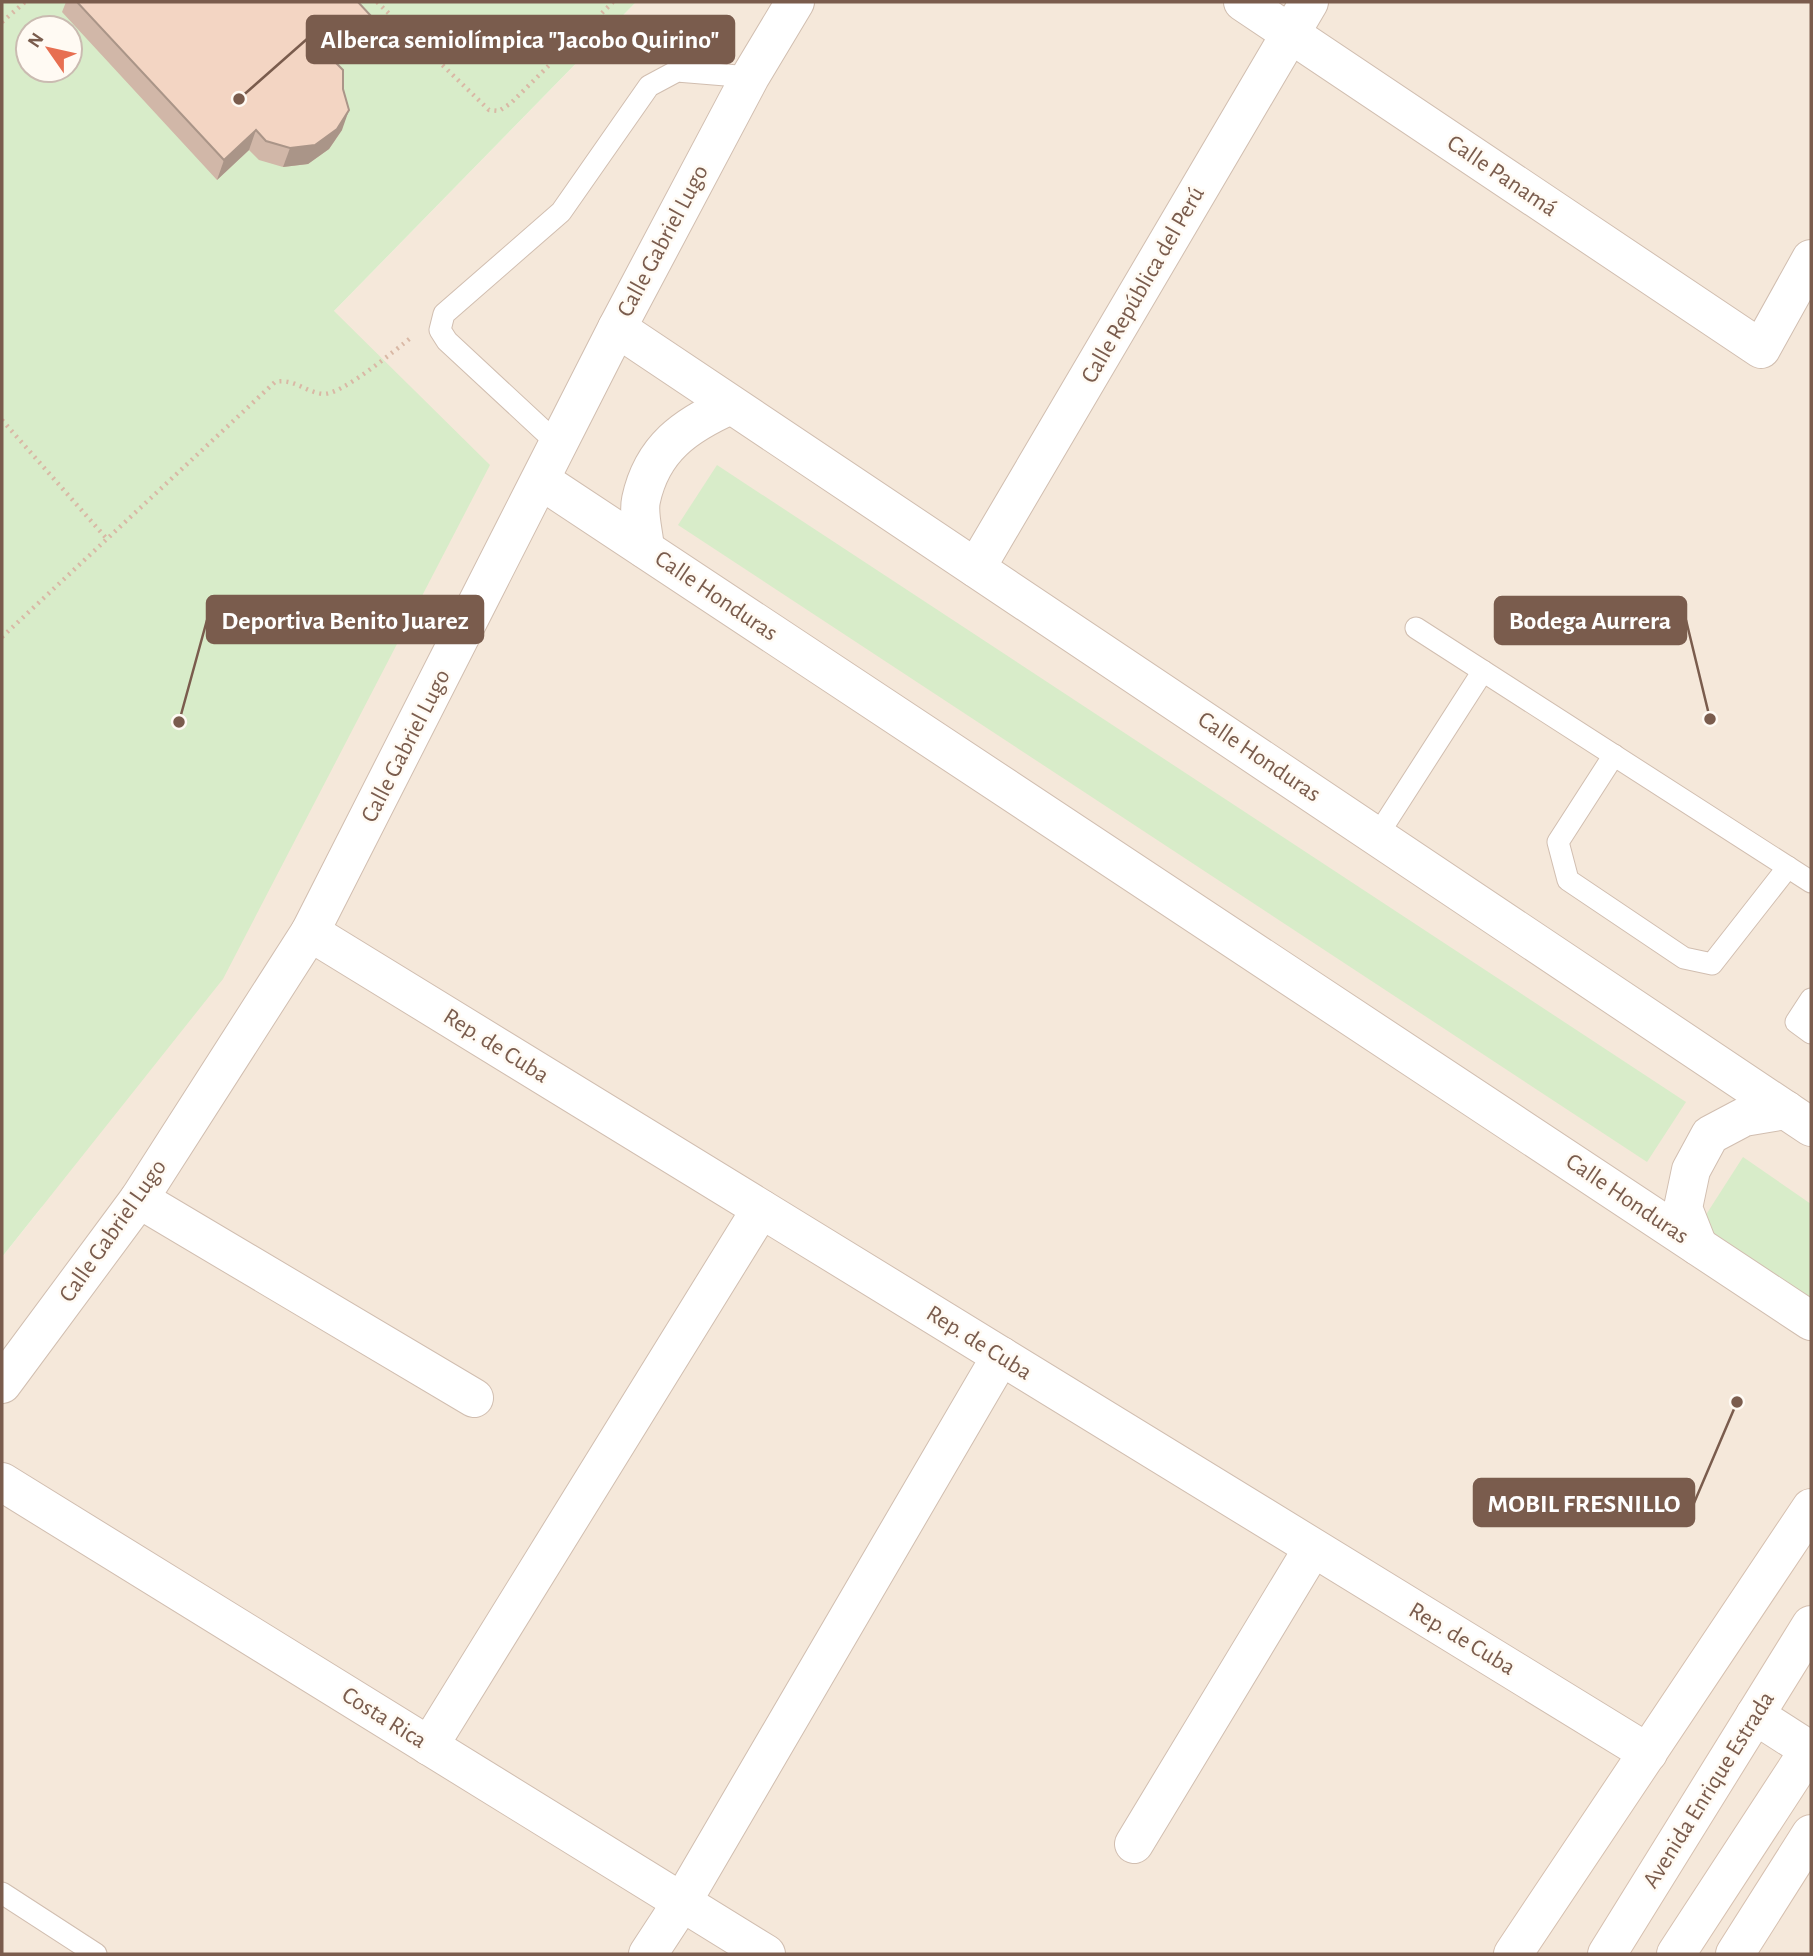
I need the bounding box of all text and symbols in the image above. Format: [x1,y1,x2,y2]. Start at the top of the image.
north arrow [14,14,84,84]
callout: Alberca semiolímpica "Jacobo Quirino" [307,16,734,63]
text: Alberca semiolímpica "Jacobo Quirino" [321,27,719,53]
text: N [25,30,48,51]
street label: Calle Panamá [1443,131,1561,221]
street label: Calle Gabriel Lugo [613,161,713,321]
street label: Calle República del Perú [1077,183,1209,387]
street label: Calle Honduras [650,546,782,646]
callout: Deportiva Benito Juarez [207,596,483,643]
callout: Bodega Aurrera [1495,597,1686,644]
text: Deportiva Benito Juarez [221,608,469,634]
text: Bodega Aurrera [1509,608,1671,634]
street label: Calle Gabriel Lugo [357,666,455,826]
street label: Calle Honduras [1193,707,1325,807]
street label: Rep. de Cuba [439,1004,553,1088]
street label: Calle Honduras [1561,1149,1693,1249]
street label: Calle Gabriel Lugo [55,1155,171,1307]
street label: Rep. de Cuba [922,1301,1036,1385]
callout: MOBIL FRESNILLO [1474,1479,1694,1526]
text: MOBIL FRESNILLO [1488,1491,1681,1517]
street label: Rep. de Cuba [1405,1598,1519,1680]
street label: Costa Rica [338,1683,430,1753]
street label: Avenida Enrique Estrada [1639,1688,1779,1892]

